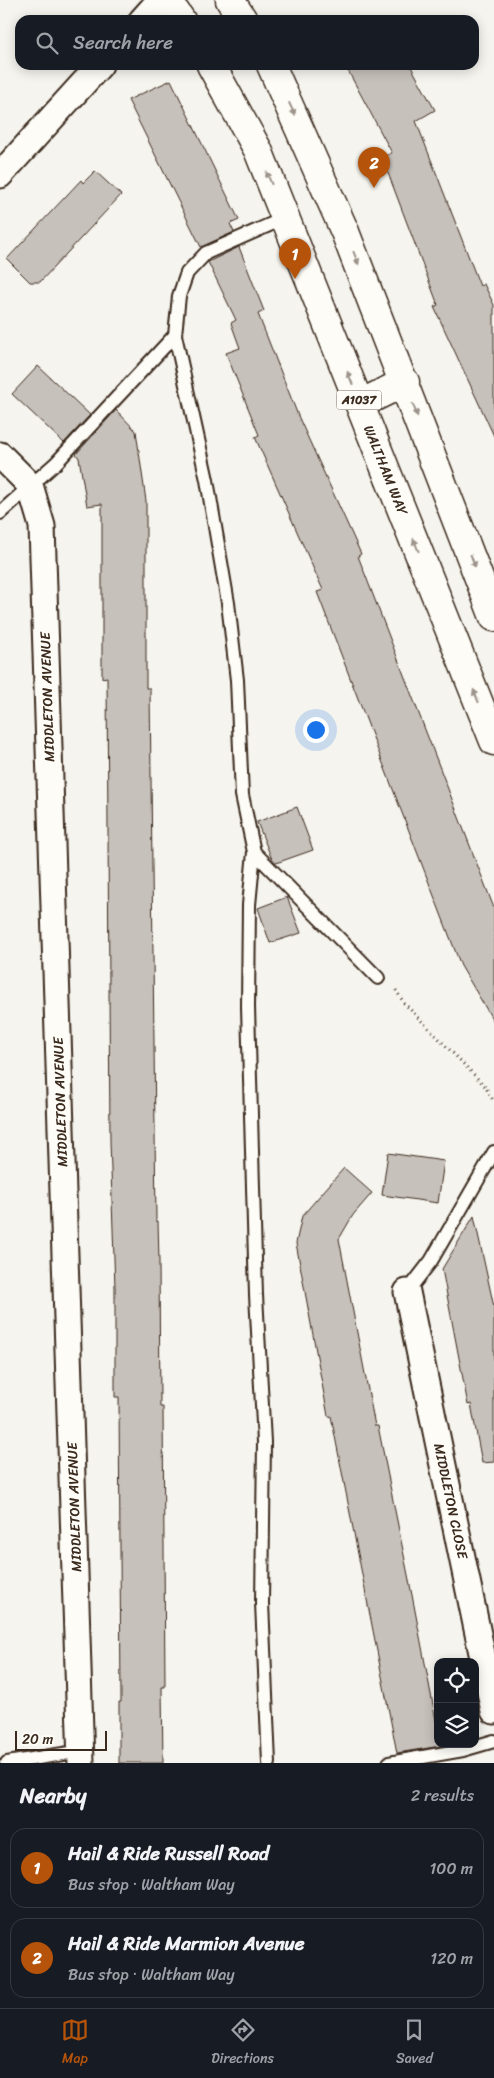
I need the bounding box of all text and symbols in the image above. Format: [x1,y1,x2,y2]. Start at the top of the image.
search box [15,15,479,70]
text: Search here [73,26,173,59]
icon: search [33,29,61,57]
one-way arrow [288,102,296,116]
pin: 2 [358,147,390,188]
one-way arrow [265,171,273,185]
pin: 1 [279,238,311,279]
one-way arrow [352,251,360,266]
one-way arrow [345,370,353,385]
road number: A1037 [336,390,382,410]
one-way arrow [412,402,419,417]
street label: WALTHAM WAY [356,421,415,520]
one-way arrow [412,537,420,552]
one-way arrow [470,554,477,569]
street label: MIDDLETON AVENUE [33,631,62,762]
one-way arrow [472,688,480,703]
your location [303,717,329,743]
street label: MIDDLETON AVENUE [46,1036,75,1167]
street label: MIDDLETON AVENUE [60,1441,89,1572]
street label: MIDDLETON CLOSE [426,1441,475,1562]
map controls [434,1658,479,1748]
button: locate [434,1658,479,1703]
button: layers [434,1703,479,1748]
text: 20 m [22,1727,53,1752]
scale bar [15,1728,108,1751]
text: Nearby [20,1777,86,1815]
text: 2 results [411,1781,474,1810]
text: Hail & Ride Russell Road [68,1837,269,1870]
text: 1 [34,1854,40,1883]
text: 100 m [429,1854,473,1883]
text: Bus stop · Waltham Way [68,1870,235,1899]
text: Hail & Ride Marmion Avenue [68,1927,305,1960]
text: 2 [32,1944,42,1973]
text: 120 m [430,1944,473,1973]
text: Bus stop · Waltham Way [68,1960,235,1989]
tab: Map [61,2016,89,2071]
tab: Directions [211,2016,274,2071]
tab: Saved [396,2016,433,2071]

